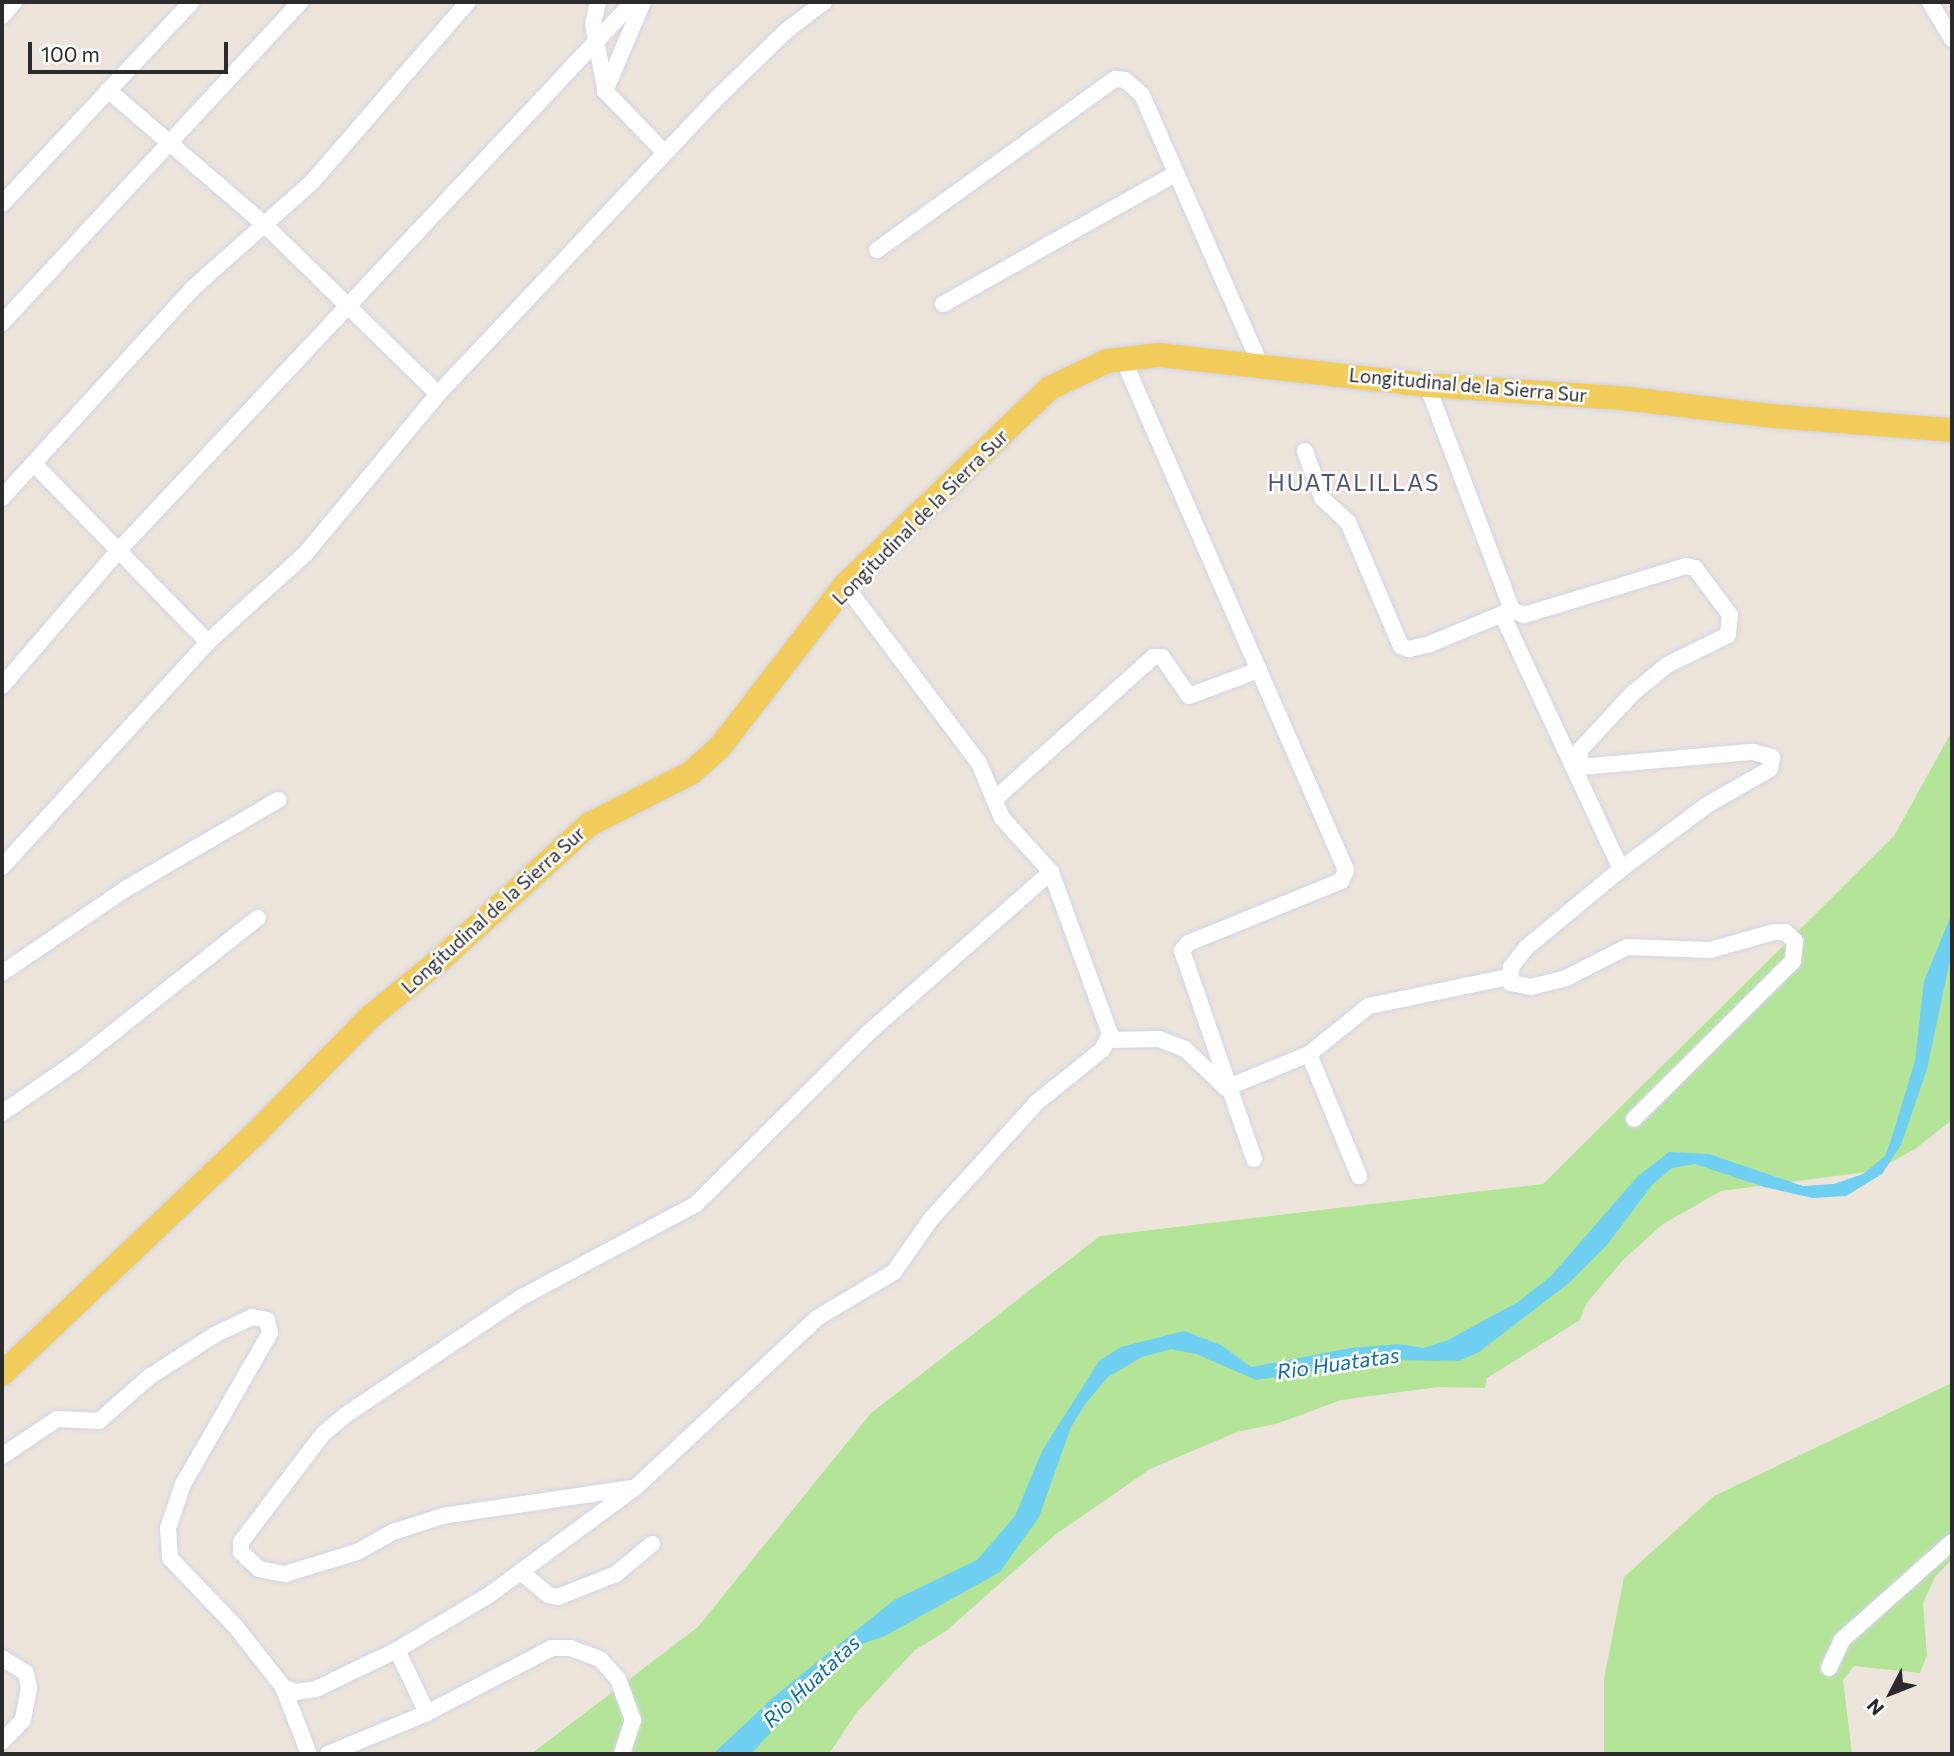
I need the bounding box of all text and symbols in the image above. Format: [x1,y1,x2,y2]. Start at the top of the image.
scale bar [32,28,231,72]
text: 100 m [41,41,100,66]
street label: Longitudinal de la Sierra Sur [1348,363,1588,407]
street label: Longitudinal de la Sierra Sur [827,424,1013,610]
district label: HUATALILLAS [1269,468,1439,496]
street label: Longitudinal de la Sierra Sur [397,822,589,998]
water label: Rio Huatatas [1275,1342,1401,1384]
water label: Rio Huatatas [757,1630,865,1732]
north arrow [1856,1658,1926,1728]
text: N [1862,1694,1888,1720]

